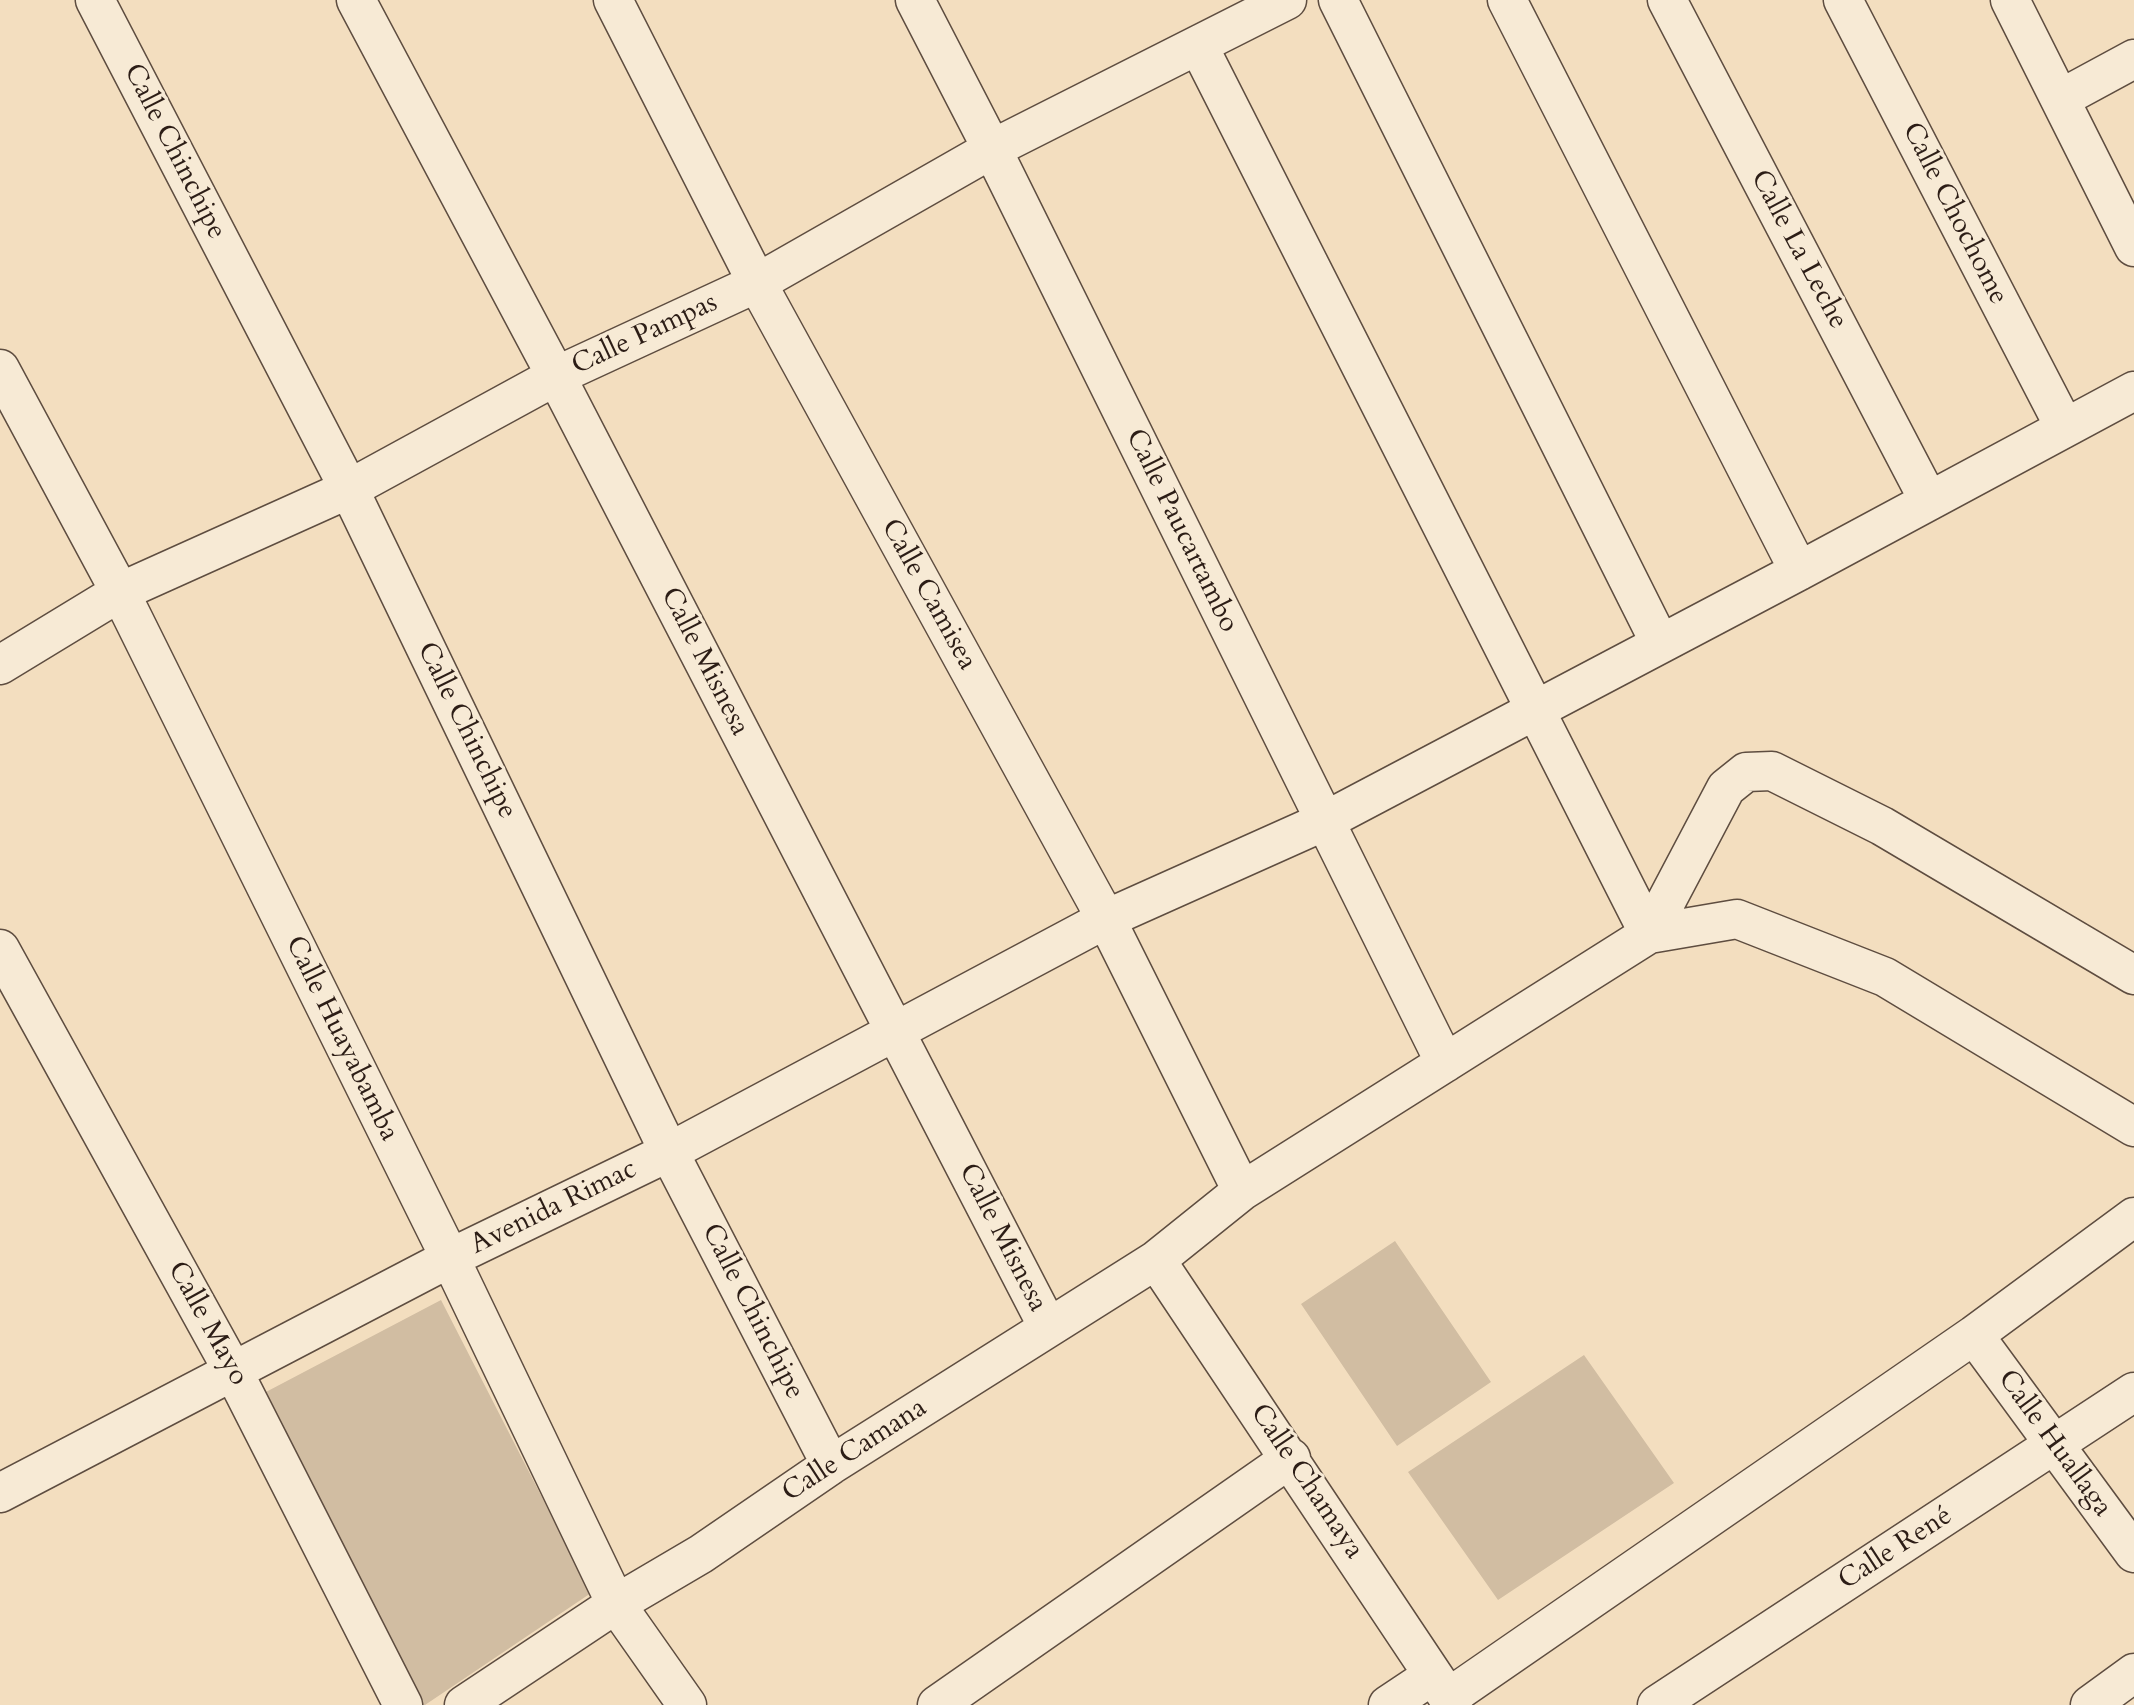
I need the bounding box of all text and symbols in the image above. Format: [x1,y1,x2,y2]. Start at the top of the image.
street label: Calle Chinchipe [115,59,233,245]
street label: Calle Chochome [1894,117,2014,311]
street label: Calle La Leche [1742,165,1854,335]
street label: Calle Pampas [567,287,723,383]
street label: Calle Paucartambo [1117,424,1245,638]
street label: Calle Camisea [873,514,983,676]
street label: Calle Misnesa [652,582,756,742]
street label: Calle Chinchipe [409,637,523,825]
street label: Calle Huayabamba [277,931,405,1147]
street label: Avenida Rimac [465,1153,643,1263]
street label: Calle Misnesa [950,1158,1054,1318]
street label: Calle Chinchipe [693,1219,811,1405]
street label: Calle Mayo [159,1256,255,1392]
street label: Calle Huallaga [1990,1364,2118,1524]
street label: Calle Camana [777,1392,933,1510]
street label: Calle Chamaya [1242,1398,1370,1566]
street label: Calle René [1833,1500,1959,1598]

